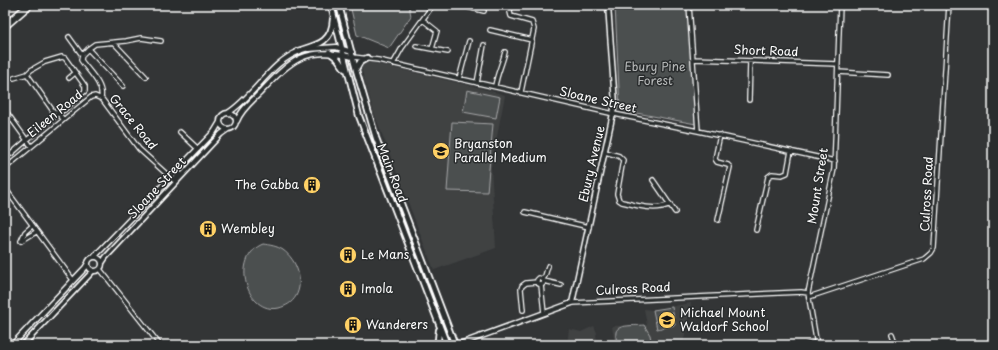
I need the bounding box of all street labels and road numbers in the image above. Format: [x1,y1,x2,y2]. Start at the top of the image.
street label: Short Road [733,40,799,60]
street label: Sloane Street [558,81,639,117]
street label: Eileen Road [23,85,86,141]
street label: Grace Road [106,90,162,153]
street label: Ebury Avenue [573,123,609,204]
street label: Main Road [373,140,412,205]
street label: Mount Street [802,146,832,225]
street label: Sloane Street [123,152,190,222]
street label: Culross Road [915,156,937,232]
street label: Culross Road [595,277,671,299]

